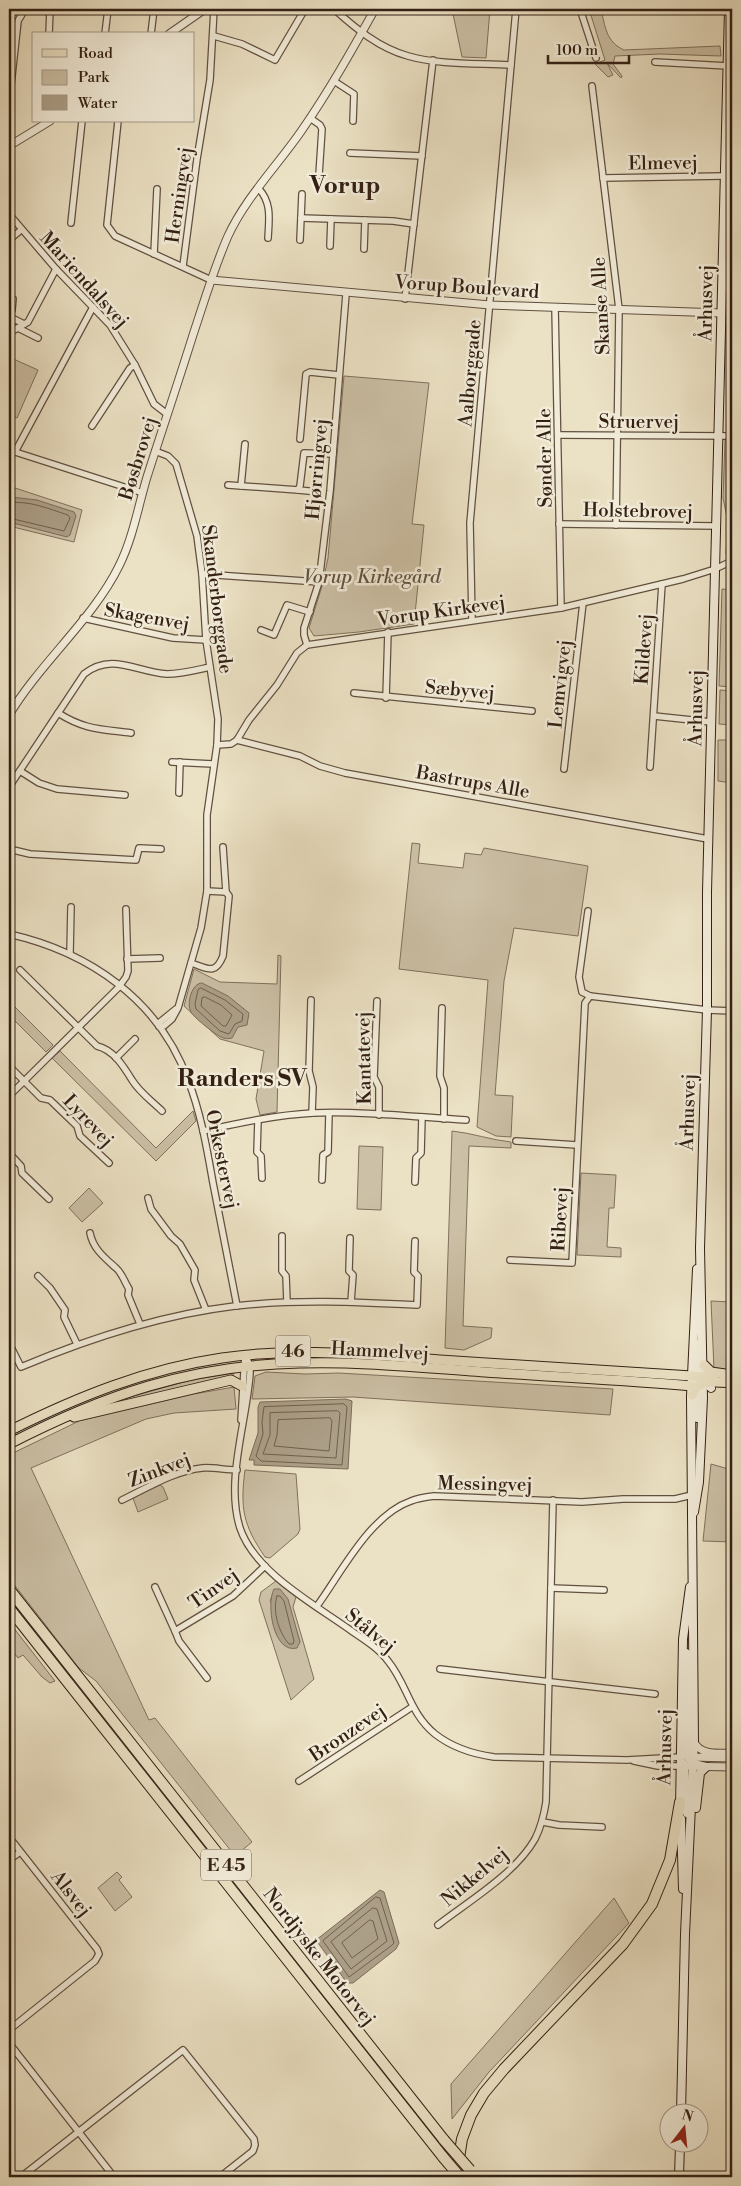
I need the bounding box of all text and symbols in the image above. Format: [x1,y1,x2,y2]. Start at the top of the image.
legend [32,32,195,122]
scale bar [548,32,630,64]
text: 100 m [556,41,598,60]
text: Road [78,44,113,63]
text: Park [78,68,110,87]
text: Water [77,94,118,113]
street label: Herningvej [160,145,198,245]
street label: Elmevej [628,150,698,176]
district label: Vorup [309,171,381,201]
street label: Mariendalsvej [35,226,134,333]
street label: Skanse Alle [586,256,616,356]
street label: Århusvej [692,264,719,343]
street label: Vorup Boulevard [393,270,540,304]
street label: Aalborggade [453,318,487,429]
street label: Sønder Alle [532,408,558,508]
street label: Struervej [599,410,679,434]
street label: Bøsbrovej [114,413,162,504]
street label: Hjørringvej [301,417,333,521]
street label: Holstebrovej [583,498,693,524]
street label: Skanderborggade [196,523,238,675]
park label: Vorup Kirkegård [303,565,442,589]
street label: Vorup Kirkevej [374,590,507,632]
street label: Skagenvej [102,598,191,636]
street label: Kildevej [630,613,658,685]
street label: Lemvigvej [543,638,577,730]
street label: Århusvej [682,669,709,748]
street label: Sæbyvej [424,675,496,705]
street label: Bastrups Alle [413,760,531,804]
street label: Kantatevej [351,1011,377,1105]
district label: Randers SV [177,1064,308,1094]
street label: Århusvej [674,1073,701,1152]
street label: Lyrevej [58,1089,119,1152]
street label: Orkestervej [200,1107,244,1211]
street label: Ribevej [546,1186,574,1252]
road number: 46 [276,1335,310,1366]
street label: Hammelvej [330,1336,430,1366]
street label: Zinkvej [125,1447,194,1493]
street label: Messingvej [437,1471,533,1497]
street label: Tinvej [184,1563,243,1615]
street label: Stålvej [340,1603,401,1658]
street label: Bronzevej [304,1699,390,1768]
street label: Århusvej [651,1708,678,1787]
street label: Nikkelvej [436,1842,513,1912]
road number: E 45 [201,1850,251,1880]
street label: Alsvej [45,1865,97,1922]
street label: Nordjyske Motorvej [258,1883,381,2031]
north arrow [658,2104,708,2154]
text: N [680,2106,695,2127]

